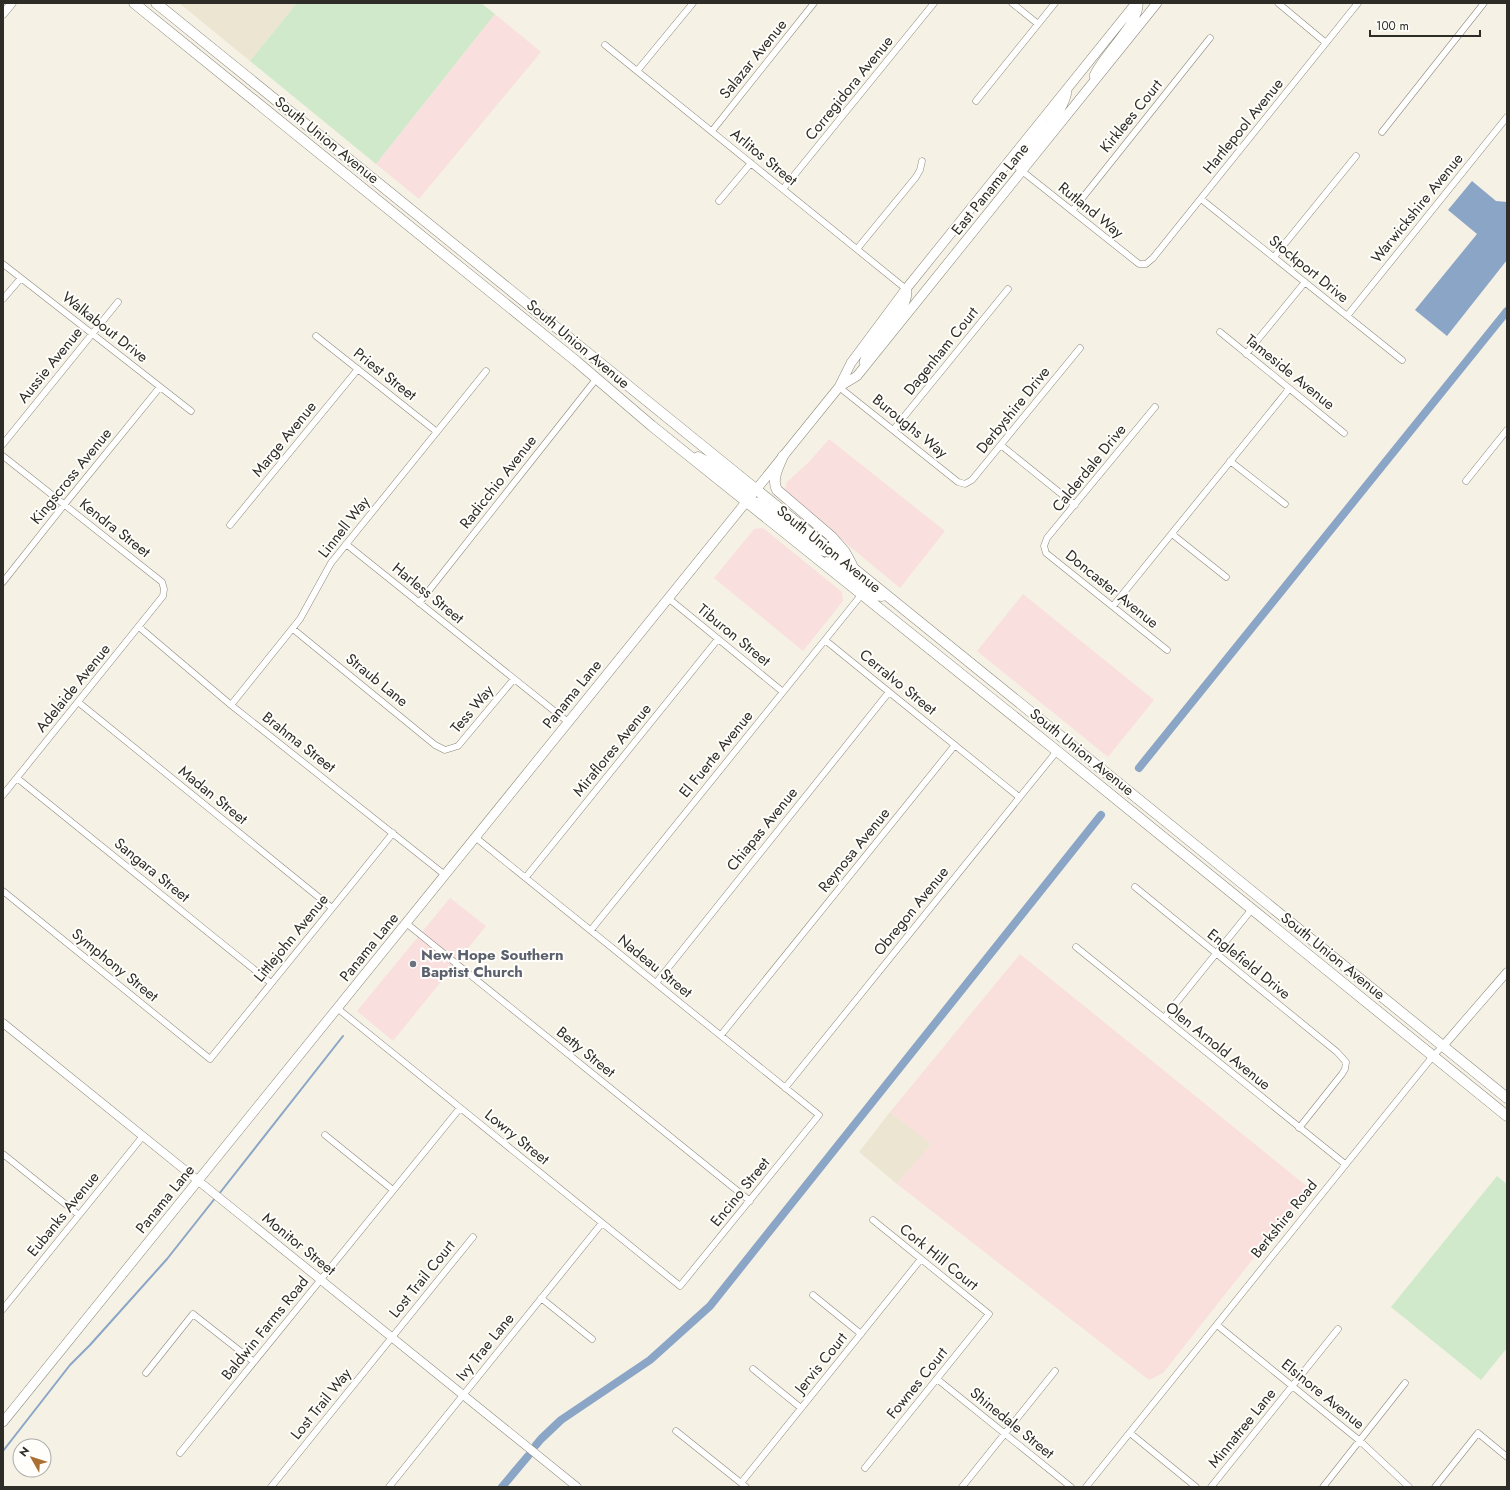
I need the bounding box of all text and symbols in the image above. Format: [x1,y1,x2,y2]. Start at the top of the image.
scale bar [1370,12,1480,38]
street label: Salazar Avenue [714,14,792,103]
text: 100 m [1376,17,1409,35]
street label: Corregidora Avenue [800,31,898,145]
street label: Hartlepool Avenue [1197,73,1289,179]
street label: Kirklees Court [1095,74,1168,157]
street label: South Union Avenue [270,91,384,189]
street label: Arlitos Street [726,123,803,191]
street label: East Panama Lane [946,138,1034,240]
street label: Warwickshire Avenue [1366,148,1468,268]
street label: Rutland Way [1054,177,1129,244]
street label: Stockport Drive [1264,230,1354,308]
street label: Walkabout Drive [57,286,153,368]
street label: South Union Avenue [522,294,635,394]
street label: Dagenham Court [898,302,984,400]
street label: Aussie Avenue [12,322,88,408]
street label: Tameside Avenue [1241,329,1340,415]
street label: Priest Street [349,342,421,406]
street label: Derbyshire Drive [971,362,1055,458]
street label: Buroughs Way [868,389,953,464]
street label: Marge Avenue [247,396,322,482]
street label: Calderdale Drive [1047,419,1131,517]
street label: Kingscross Avenue [25,423,117,529]
street label: Radicchio Avenue [454,430,542,534]
street label: Linnell Way [313,491,375,562]
street label: Kendra Street [75,493,156,563]
street label: South Union Avenue [772,500,886,598]
street label: Doncaster Avenue [1061,544,1164,634]
street label: Harless Street [387,557,469,629]
street label: Tiburon Street [693,599,776,672]
street label: Adelaide Avenue [30,639,116,737]
street label: Cerralvo Street [855,644,942,720]
street label: Straub Lane [341,648,413,712]
street label: Panama Lane [537,655,607,733]
street label: Tess Way [445,680,499,738]
street label: Miraflores Avenue [567,698,657,801]
street label: South Union Avenue [1025,703,1139,801]
street label: El Fuerte Avenue [674,705,758,802]
street label: Brahma Street [258,706,341,778]
street label: Madan Street [174,760,253,830]
street label: Chiapas Avenue [721,782,803,876]
street label: Reynosa Avenue [813,803,895,897]
street label: Sangara Street [109,833,195,908]
street label: Obregon Avenue [868,862,954,960]
street label: Littlejohn Avenue [248,889,334,987]
street label: South Union Avenue [1276,907,1390,1005]
street label: Panama Lane [334,908,404,986]
street label: Symphony Street [67,923,163,1007]
street label: Englefield Drive [1203,923,1296,1005]
street label: Nadeau Street [613,929,697,1003]
place label: New Hope Southern Baptist Church [421,944,564,983]
marker: New Hope Southern Baptist Church [408,959,418,969]
street label: Olen Arnold Avenue [1161,997,1276,1096]
street label: Betty Street [552,1021,621,1083]
street label: Lowry Street [480,1104,554,1170]
street label: Encino Street [705,1152,775,1231]
street label: Panama Lane [130,1160,200,1238]
street label: Eubanks Avenue [22,1167,104,1261]
street label: Berkshire Road [1246,1175,1322,1263]
street label: Monitor Street [257,1207,341,1281]
street label: Cork Hill Court [895,1218,983,1296]
street label: Lost Trail Court [384,1235,460,1323]
street label: Baldwin Farms Road [216,1271,314,1385]
street label: Ivy Trae Lane [451,1308,519,1386]
street label: Jervis Court [788,1327,853,1400]
street label: Fownes Court [881,1342,953,1424]
street label: Elsinore Avenue [1277,1353,1370,1435]
street label: Lost Trail Way [285,1363,357,1444]
street label: Shinedale Street [965,1382,1059,1464]
street label: Minnatree Lane [1203,1383,1281,1473]
north arrow [12,1438,52,1478]
text: N [15,1443,33,1460]

